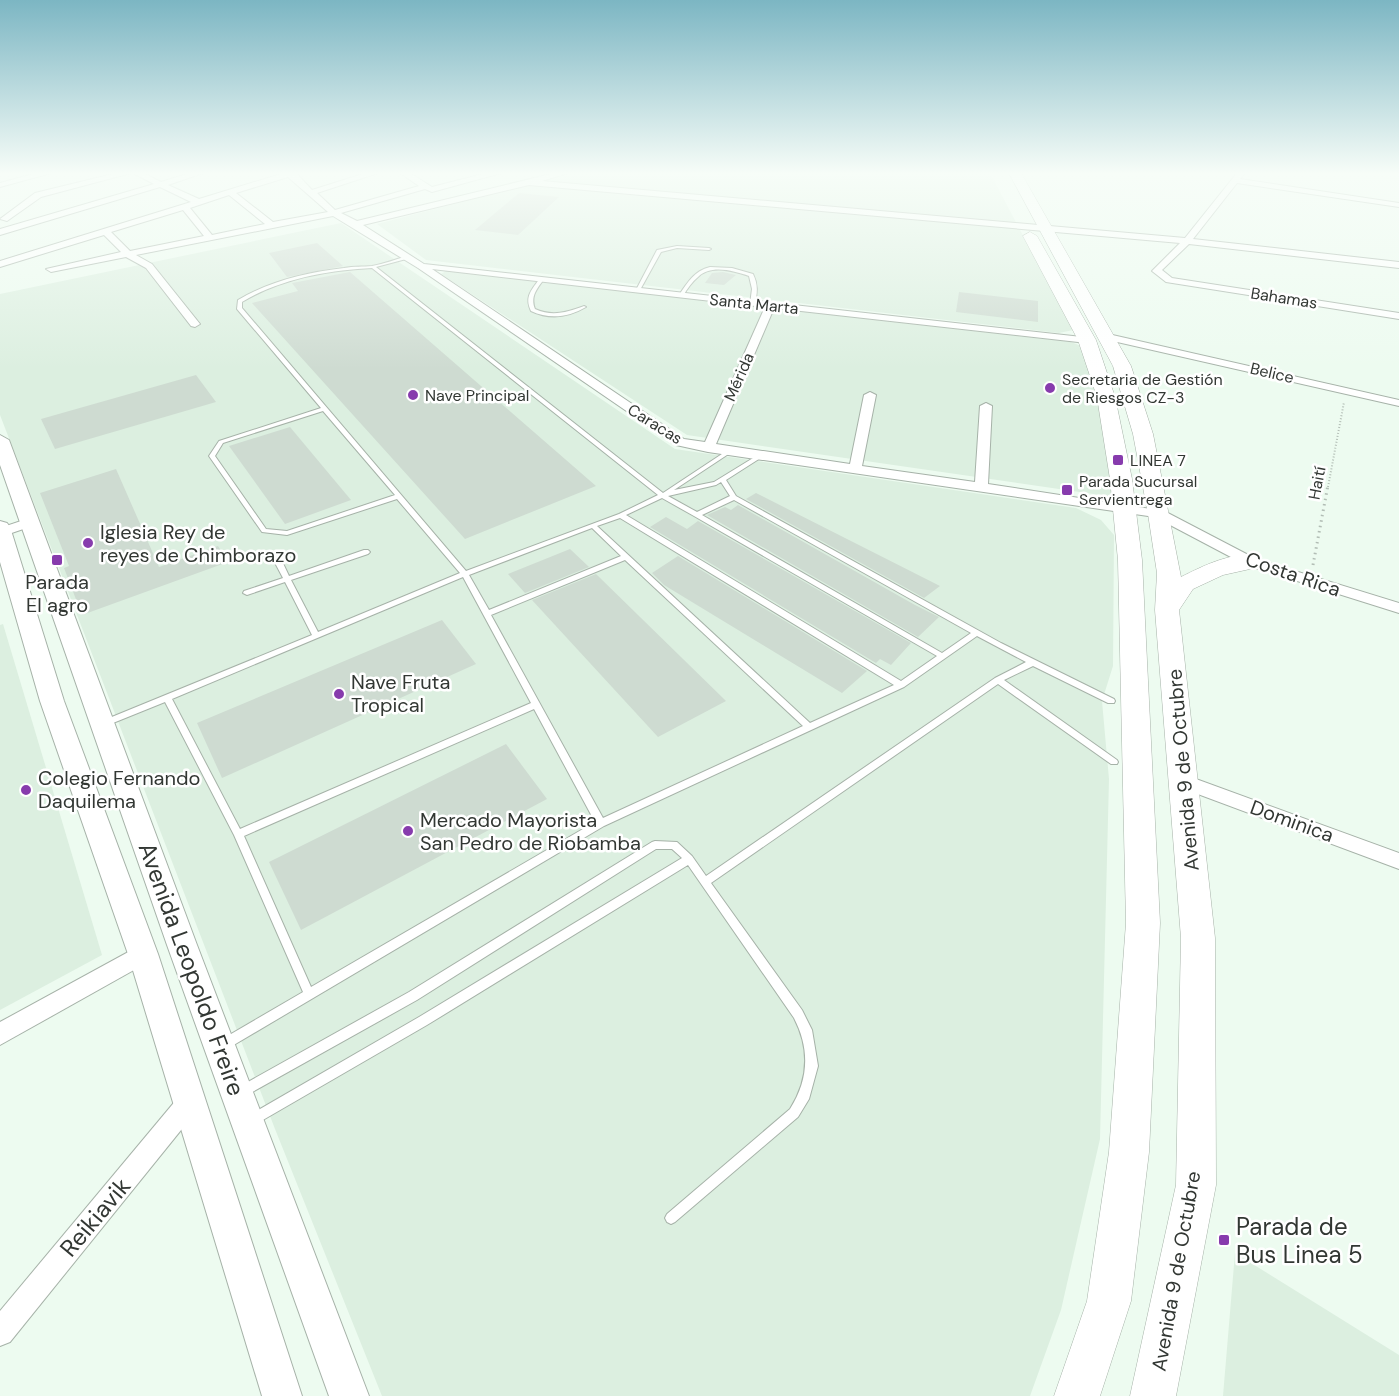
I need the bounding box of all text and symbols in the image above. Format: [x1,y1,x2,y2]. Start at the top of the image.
street label: Bahamas [1249,282,1319,314]
street label: Santa Marta [708,289,800,319]
street label: Mérida [719,349,759,405]
street label: Belice [1248,358,1296,388]
place label: Secretaria de Gestión de Riesgos CZ-3 [1062,369,1223,408]
marker: Secretaria de Gestión de Riesgos CZ-3 [1043,381,1057,395]
place label: Nave Principal [425,385,529,406]
marker: Nave Principal [406,388,420,402]
street label: Caracas [624,399,686,449]
place label: LINEA 7 [1130,450,1186,471]
marker: LINEA 7 [1111,453,1125,467]
street label: Haití [1304,464,1331,501]
place label: Parada Sucursal Servientrega [1079,471,1197,510]
marker: Parada Sucursal Servientrega [1060,483,1074,497]
place label: Iglesia Rey de reyes de Chimborazo [100,519,296,568]
marker: Iglesia Rey de reyes de Chimborazo [81,536,95,550]
street label: Costa Rica [1242,546,1344,602]
marker: Parada El agro [50,553,64,567]
place label: Parada El agro [25,569,89,618]
street label: Avenida 9 de Octubre [1161,668,1205,872]
place label: Nave Fruta Tropical [351,669,450,718]
marker: Nave Fruta Tropical [332,687,346,701]
place label: Colegio Fernando Daquilema [38,765,200,814]
marker: Colegio Fernando Daquilema [19,783,33,797]
street label: Dominica [1247,794,1337,848]
place label: Mercado Mayorista San Pedro de Riobamba [420,807,641,856]
marker: Mercado Mayorista San Pedro de Riobamba [401,824,415,838]
street label: Avenida Leopoldo Freire [132,838,252,1100]
street label: Avenida 9 de Octubre [1146,1169,1206,1373]
street label: Reikiavik [53,1171,137,1263]
place label: Parada de Bus Linea 5 [1236,1211,1363,1270]
marker: Parada de Bus Linea 5 [1217,1233,1231,1247]

